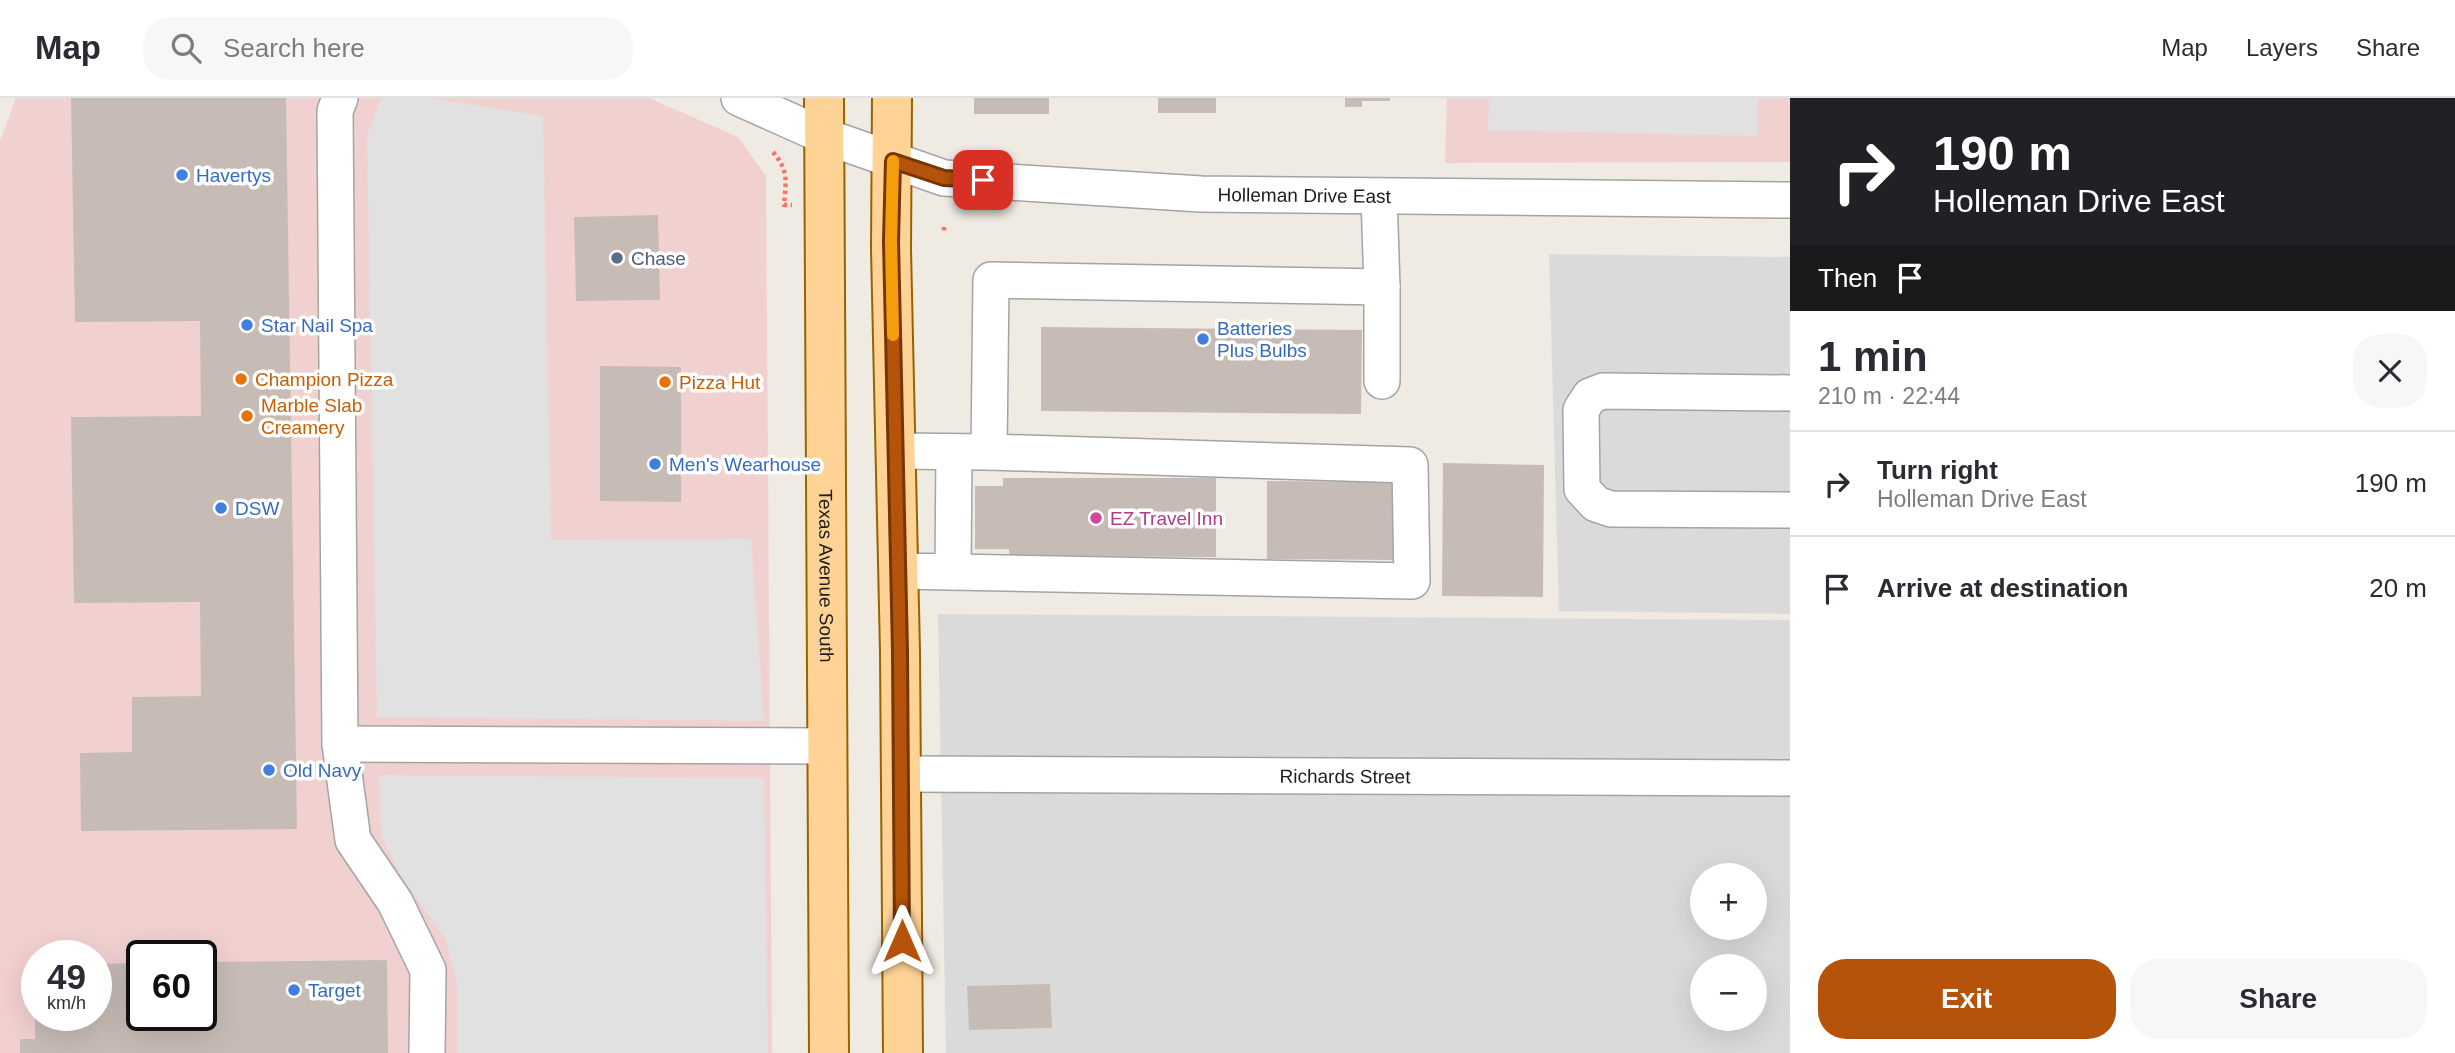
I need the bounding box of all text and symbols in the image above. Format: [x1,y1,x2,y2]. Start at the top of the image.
search box [143,17,633,80]
text: Map [35,29,101,66]
icon: search [167,29,205,67]
text: Search here [223,33,365,63]
text: Map [2161,34,2208,61]
text: Layers [2246,34,2318,61]
text: Share [2356,34,2420,61]
icon: right [1818,126,1909,217]
text: 190 m [1933,126,2072,180]
pin [953,150,1013,210]
icon: arrive [964,161,1002,199]
place label: Havertys [196,165,271,186]
marker: Havertys [174,167,190,183]
text: Holleman Drive East [1933,183,2225,219]
street label: Holleman Drive East [1217,184,1392,207]
place label: Chase [631,248,686,269]
marker: Chase [609,250,625,266]
icon: arrive [1891,259,1929,297]
text: Then [1818,263,1877,293]
place label: Star Nail Spa [261,315,373,336]
marker: Star Nail Spa [239,317,255,333]
place label: Batteries Plus Bulbs [1217,318,1307,361]
marker: Batteries Plus Bulbs [1195,331,1211,347]
text: 1 min [1818,333,1928,380]
button: close [2353,334,2427,408]
place label: Champion Pizza [255,369,394,390]
marker: Champion Pizza [233,371,249,387]
place label: Pizza Hut [679,372,761,393]
marker: Pizza Hut [657,374,673,390]
text: 210 m · 22:44 [1818,383,1960,409]
place label: Marble Slab Creamery [261,395,362,438]
marker: Marble Slab Creamery [239,408,255,424]
place label: Men's Wearhouse [669,454,821,475]
text: Turn right [1877,455,1998,485]
marker: Men's Wearhouse [647,456,663,472]
icon: right [1818,465,1856,503]
text: 190 m [2355,468,2427,498]
text: Holleman Drive East [1877,486,2087,512]
street label: Texas Avenue South [815,489,837,663]
place label: DSW [235,498,279,519]
marker: DSW [213,500,229,516]
place label: EZ Travel Inn [1110,508,1223,529]
marker: EZ Travel Inn [1088,510,1104,526]
icon: arrive [1818,570,1856,608]
text: Arrive at destination [1877,573,2128,603]
text: 20 m [2369,573,2427,603]
place label: Old Navy [283,760,362,781]
marker: Old Navy [261,762,277,778]
street label: Richards Street [1279,766,1411,787]
map controls [1690,863,1767,1031]
button: + [1690,863,1767,940]
position arrow [865,904,939,978]
speed limit sign: 60 [126,940,217,1031]
button: − [1690,954,1767,1031]
text: 49 [47,957,86,996]
button: Exit [1818,959,2116,1039]
button: Share [2130,959,2427,1039]
place label: Target [308,980,362,1001]
marker: Target [286,982,302,998]
text: km/h [47,993,86,1013]

